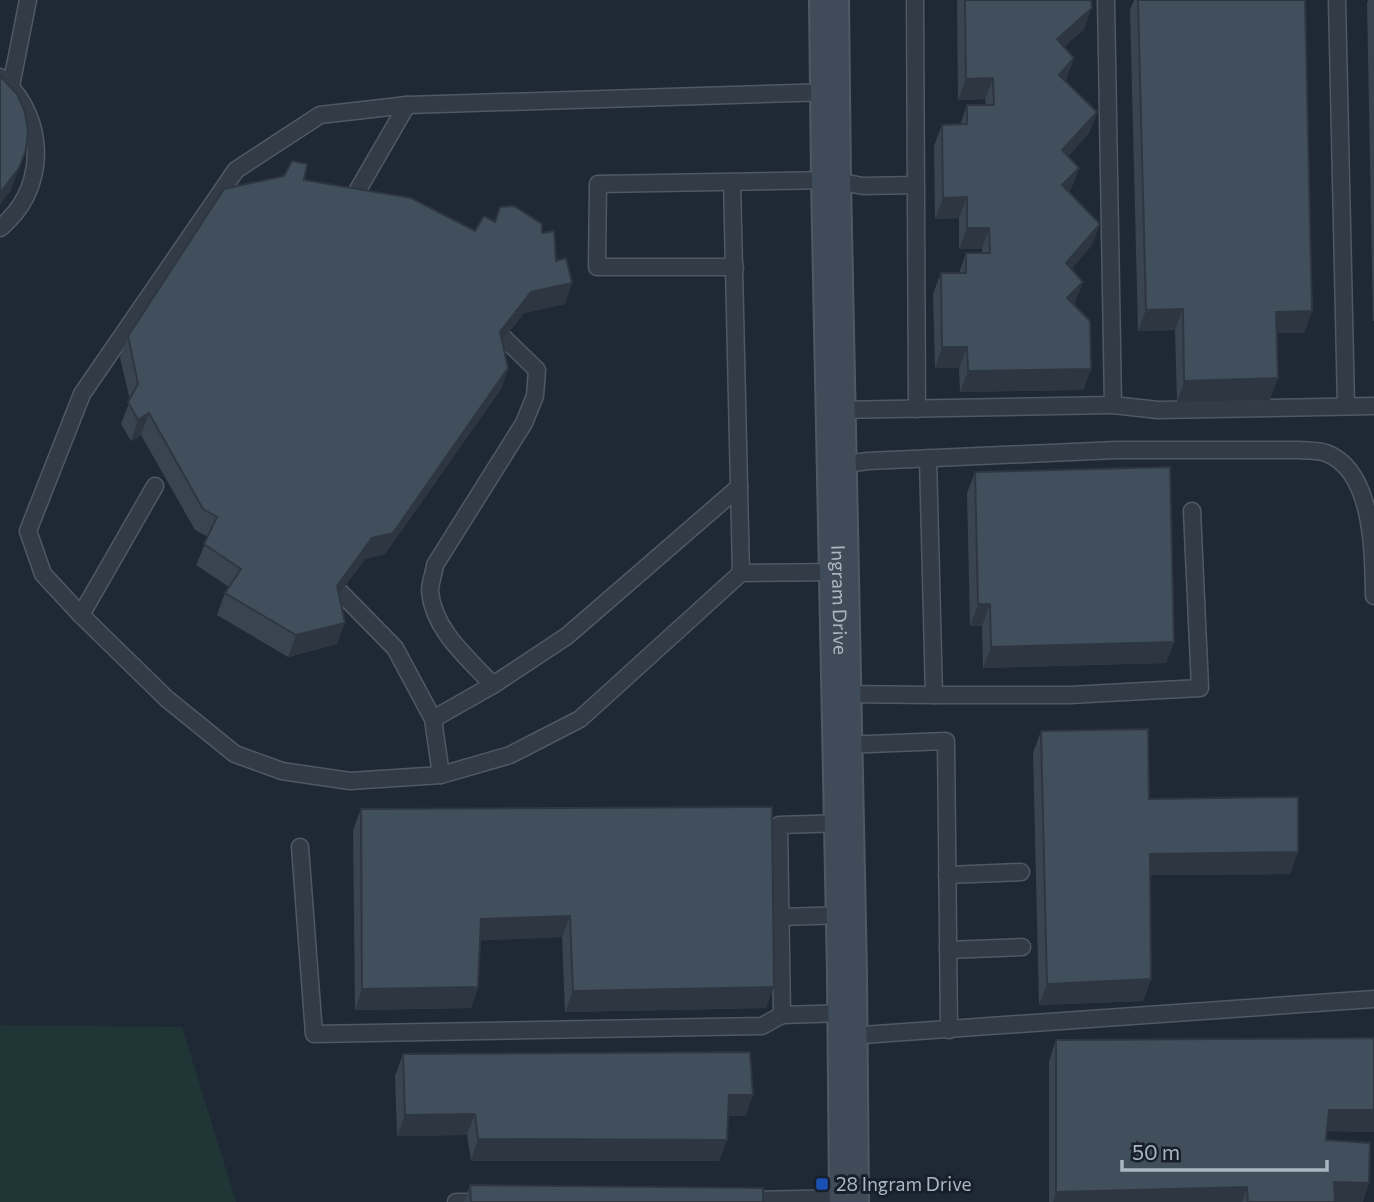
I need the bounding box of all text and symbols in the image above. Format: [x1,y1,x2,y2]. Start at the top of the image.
street label: Ingram Drive [827,545,853,655]
scale bar [1122,1128,1327,1172]
text: 50 m [1132,1139,1180,1164]
place label: 28 Ingram Drive [836,1172,972,1195]
marker: 28 Ingram Drive [814,1176,830,1192]

